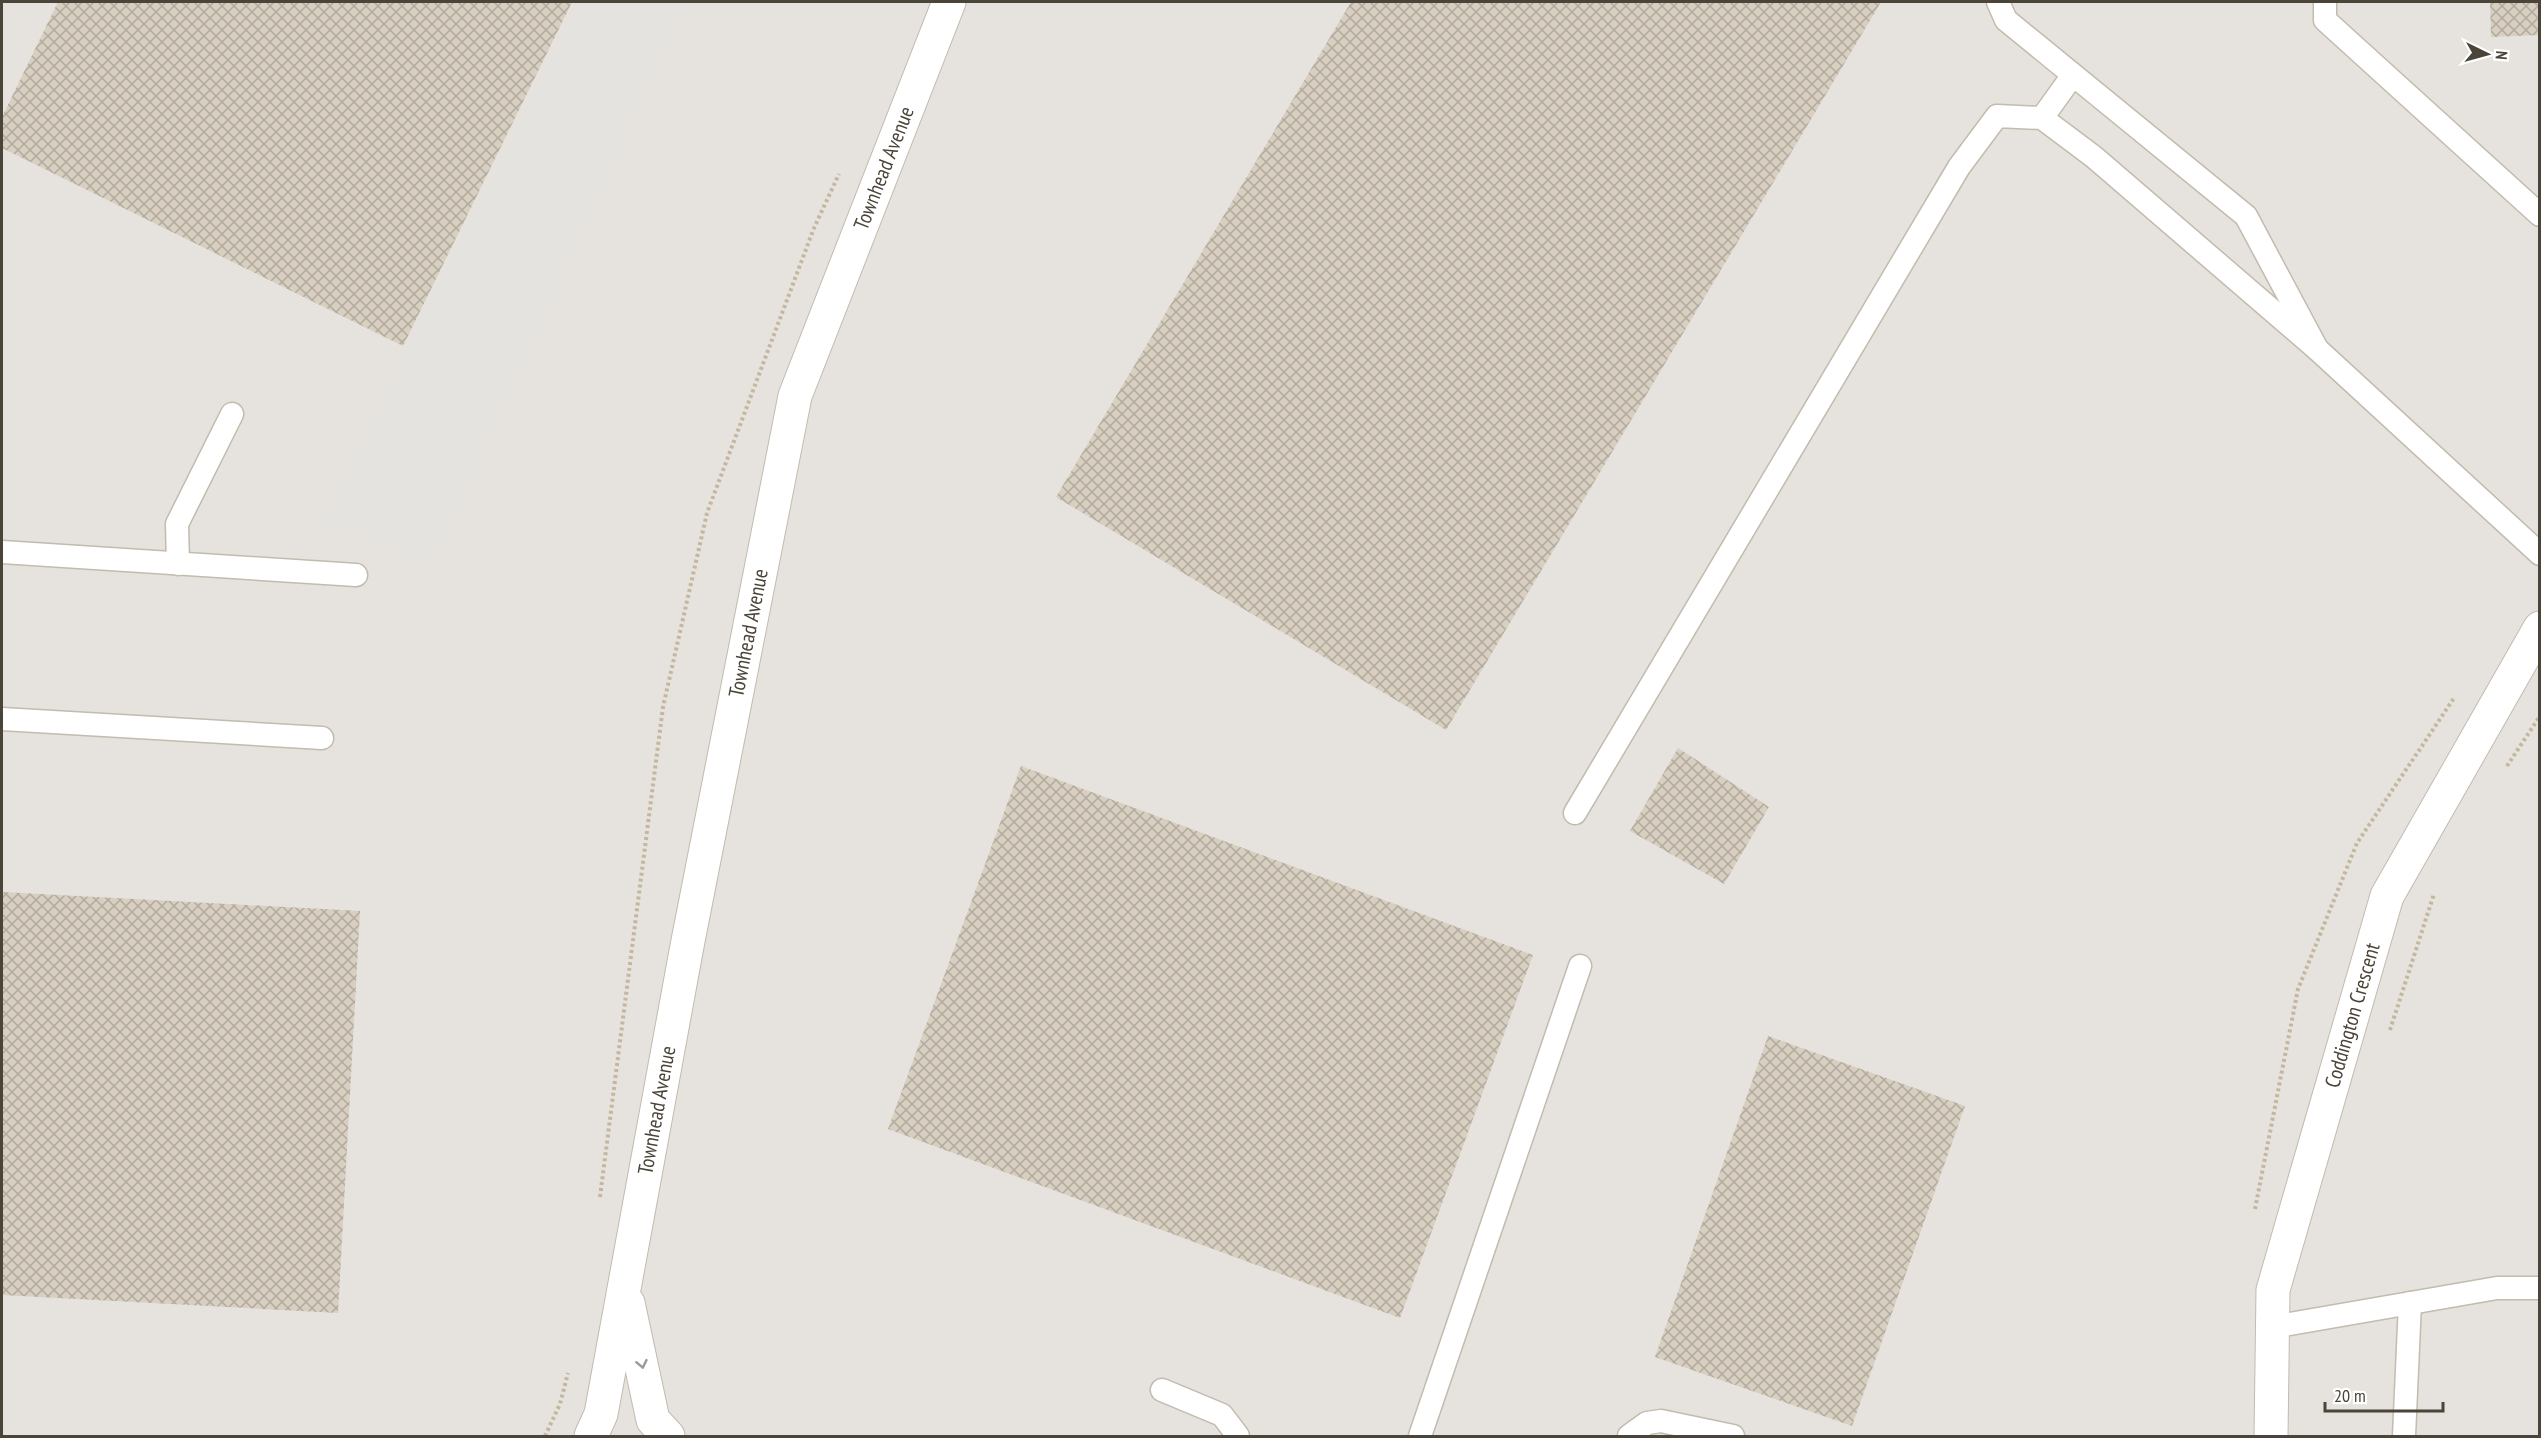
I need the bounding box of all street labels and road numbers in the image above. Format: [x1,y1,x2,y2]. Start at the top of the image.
street label: Townhead Avenue [847,103,920,234]
street label: Townhead Avenue [722,566,774,699]
street label: Coddington Crescent [2318,939,2386,1091]
street label: Townhead Avenue [631,1044,681,1177]

